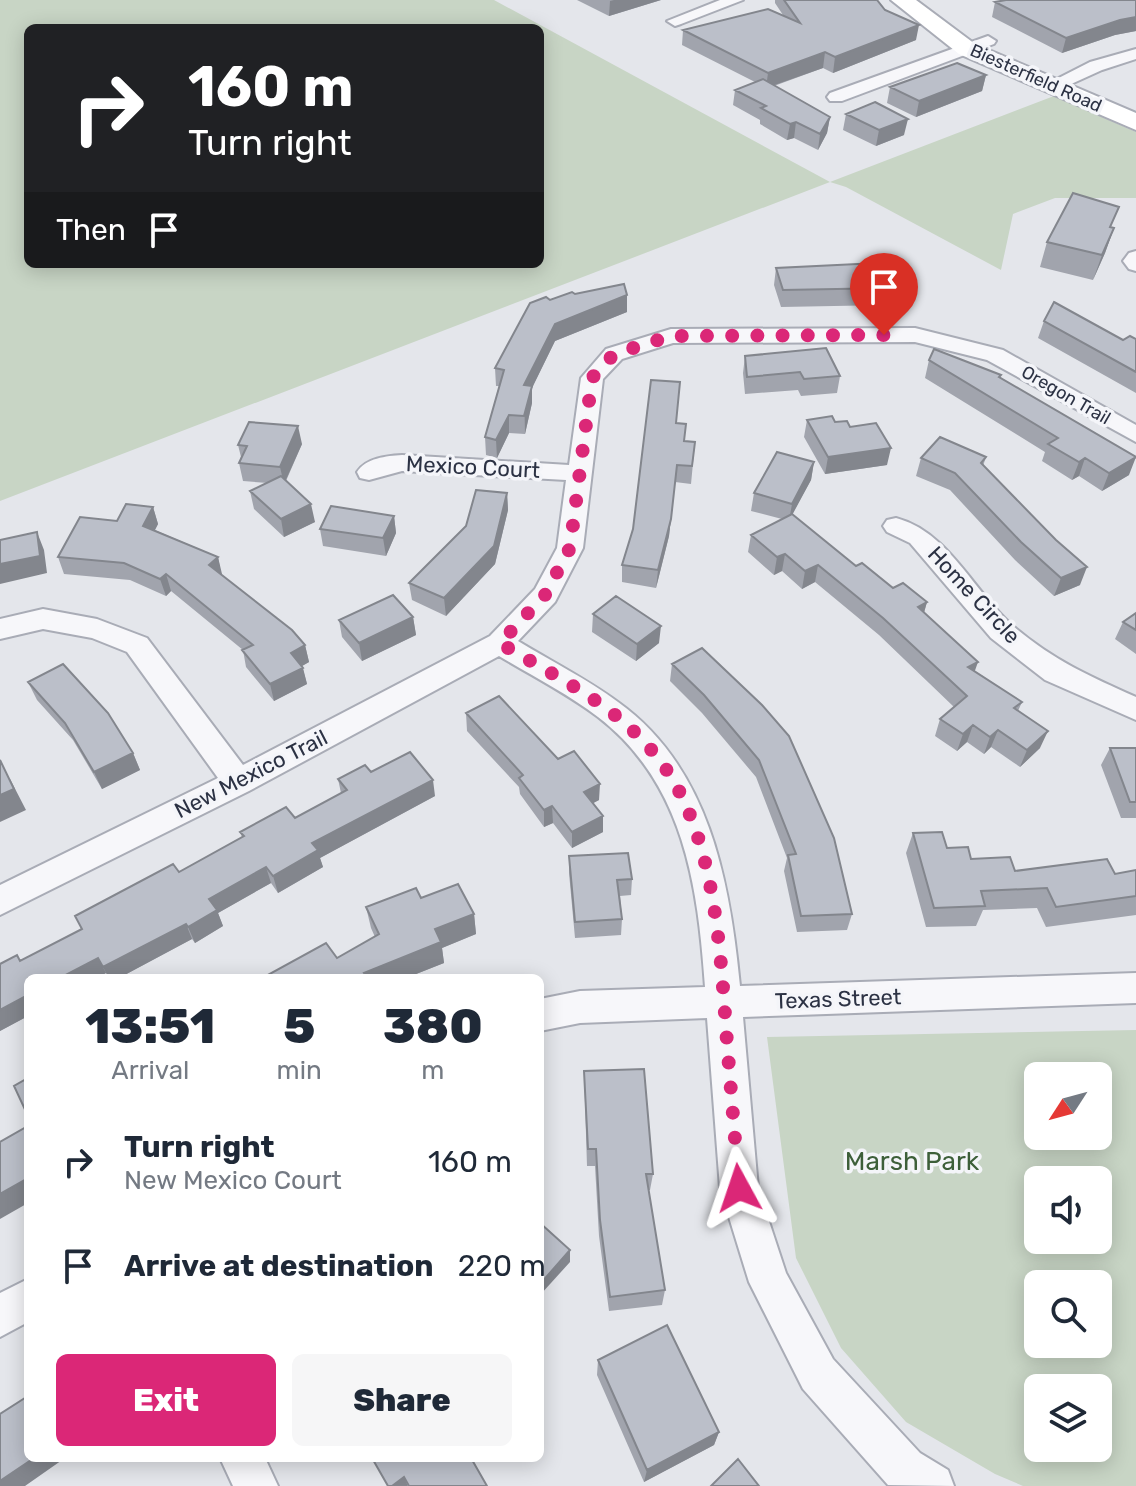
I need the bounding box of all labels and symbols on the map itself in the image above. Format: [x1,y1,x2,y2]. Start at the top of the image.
street label: Biesterfield Road [967,39,1105,117]
pin [850,253,918,335]
street label: Oregon Trail [1018,361,1114,429]
street label: Mexico Court [405,450,541,484]
street label: Home Circle [922,541,1026,649]
street label: New Mexico Trail [170,724,332,824]
street label: Texas Street [774,983,902,1015]
north arrow [1024,1062,1112,1150]
position arrow [697,1146,781,1230]
park label: Marsh Park [845,1146,980,1177]

